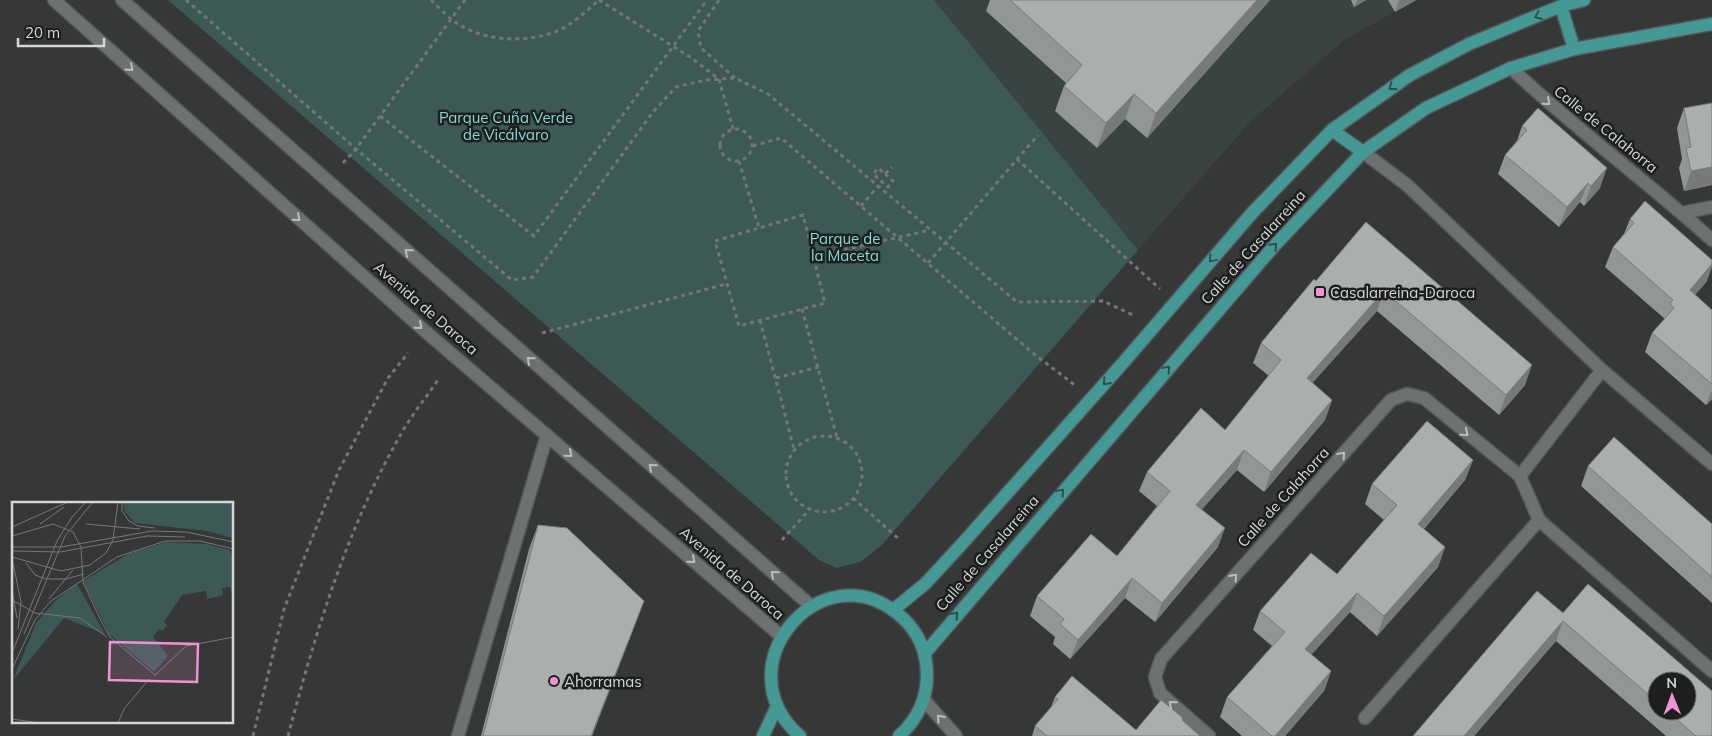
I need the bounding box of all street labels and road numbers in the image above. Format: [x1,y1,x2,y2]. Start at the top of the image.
street label: Calle de Calahorra [1550,81,1662,177]
street label: Calle de Casalarreina [1197,186,1309,308]
street label: Avenida de Daroca [370,257,482,359]
street label: Calle de Calahorra [1233,443,1333,551]
street label: Calle de Casalarreina [931,491,1043,615]
street label: Avenida de Daroca [676,522,788,624]

